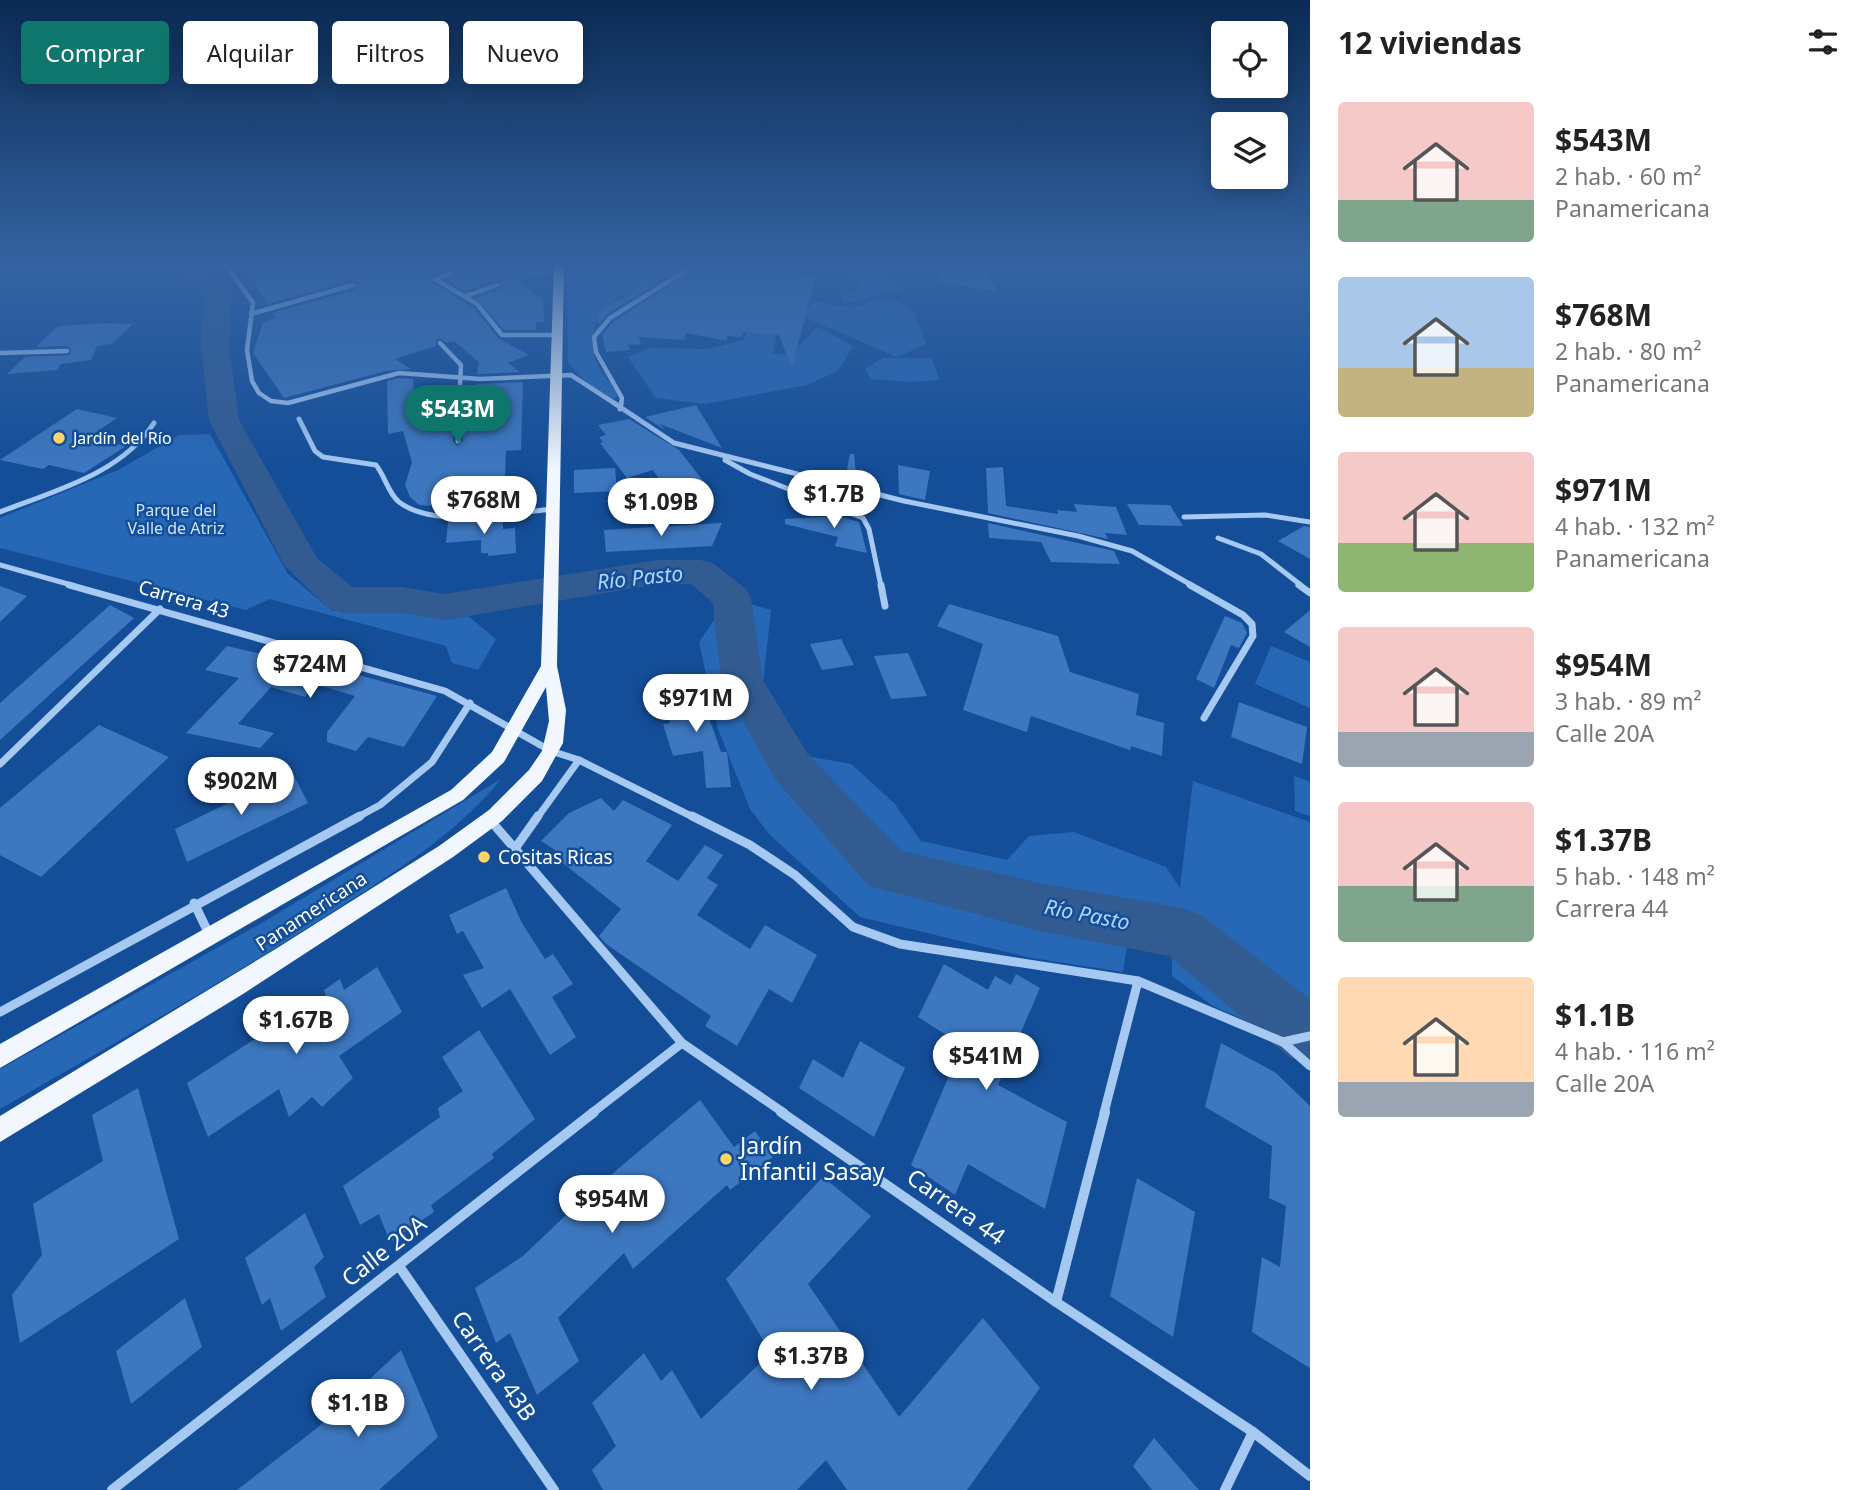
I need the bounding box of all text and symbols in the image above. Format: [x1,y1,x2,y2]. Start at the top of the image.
chip: Comprar [21,21,169,84]
chip: Alquilar [183,21,318,84]
chip: Filtros [332,21,449,84]
chip: Nuevo [463,21,583,84]
map controls [1211,21,1288,189]
button: locate [1211,21,1288,98]
text: 12 viviendas [1338,22,1522,63]
icon: filters [1804,23,1842,61]
button: layers [1211,112,1288,189]
text: $543M [1555,119,1652,160]
icon: home [1394,130,1478,214]
text: 2 hab. · 60 m² [1555,160,1702,192]
text: Panamericana [1555,192,1710,224]
text: $768M [1555,294,1652,335]
icon: home [1394,305,1478,389]
text: 2 hab. · 80 m² [1555,335,1702,367]
text: Panamericana [1555,367,1710,399]
pin: $543M [409,386,507,445]
text: $543M [421,392,495,424]
place label: Jardín del Río [71,427,172,449]
marker: Jardín del Río [51,430,67,446]
text: $971M [1555,469,1652,510]
pin: $1.7B [785,470,883,530]
pin: $768M [435,476,533,536]
text: $1.7B [803,477,865,509]
pin: $1.09B [604,478,718,538]
icon: home [1394,480,1478,564]
text: $768M [447,483,521,515]
text: $1.09B [624,485,698,517]
park label: Parque del Valle de Atriz [128,499,224,539]
text: 4 hab. · 132 m² [1555,510,1715,542]
text: Panamericana [1555,542,1710,574]
water label: Río Pasto [595,559,684,595]
street label: Carrera 43 [135,574,233,624]
pin: $724M [261,640,359,700]
text: $954M [1555,644,1652,685]
text: $724M [273,647,347,679]
icon: home [1394,655,1478,739]
pin: $971M [647,674,745,734]
text: $971M [659,681,733,713]
text: 3 hab. · 89 m² [1555,685,1702,717]
text: Calle 20A [1555,717,1654,749]
pin: $902M [192,758,290,817]
text: $902M [204,764,278,796]
text: $1.37B [1555,819,1652,860]
icon: home [1394,830,1478,914]
place label: Cositas Ricas [498,844,613,870]
marker: Cositas Ricas [476,849,492,865]
text: 5 hab. · 148 m² [1555,860,1715,892]
street label: Panamericana [250,865,372,957]
water label: Río Pasto [1042,892,1132,936]
text: Carrera 44 [1555,892,1668,924]
text: $1.1B [1555,994,1635,1035]
pin: $1.67B [239,996,353,1056]
text: $1.67B [259,1003,333,1035]
icon: home [1394,1005,1478,1089]
pin: $541M [937,1032,1035,1092]
text: 4 hab. · 116 m² [1555,1035,1715,1067]
text: $541M [949,1039,1023,1071]
text: Calle 20A [1555,1067,1654,1099]
place label: Jardín Infantil Sasay [738,1129,885,1187]
marker: Jardín Infantil Sasay [718,1151,734,1167]
street label: Carrera 44 [901,1161,1012,1252]
pin: $954M [563,1176,661,1235]
text: $954M [575,1182,649,1214]
street label: Calle 20A [334,1207,433,1293]
street label: Carrera 43B [445,1304,545,1427]
pin: $1.37B [754,1332,868,1392]
text: $1.37B [774,1339,848,1371]
pin: $1.1B [309,1380,407,1439]
text: $1.1B [327,1386,389,1418]

